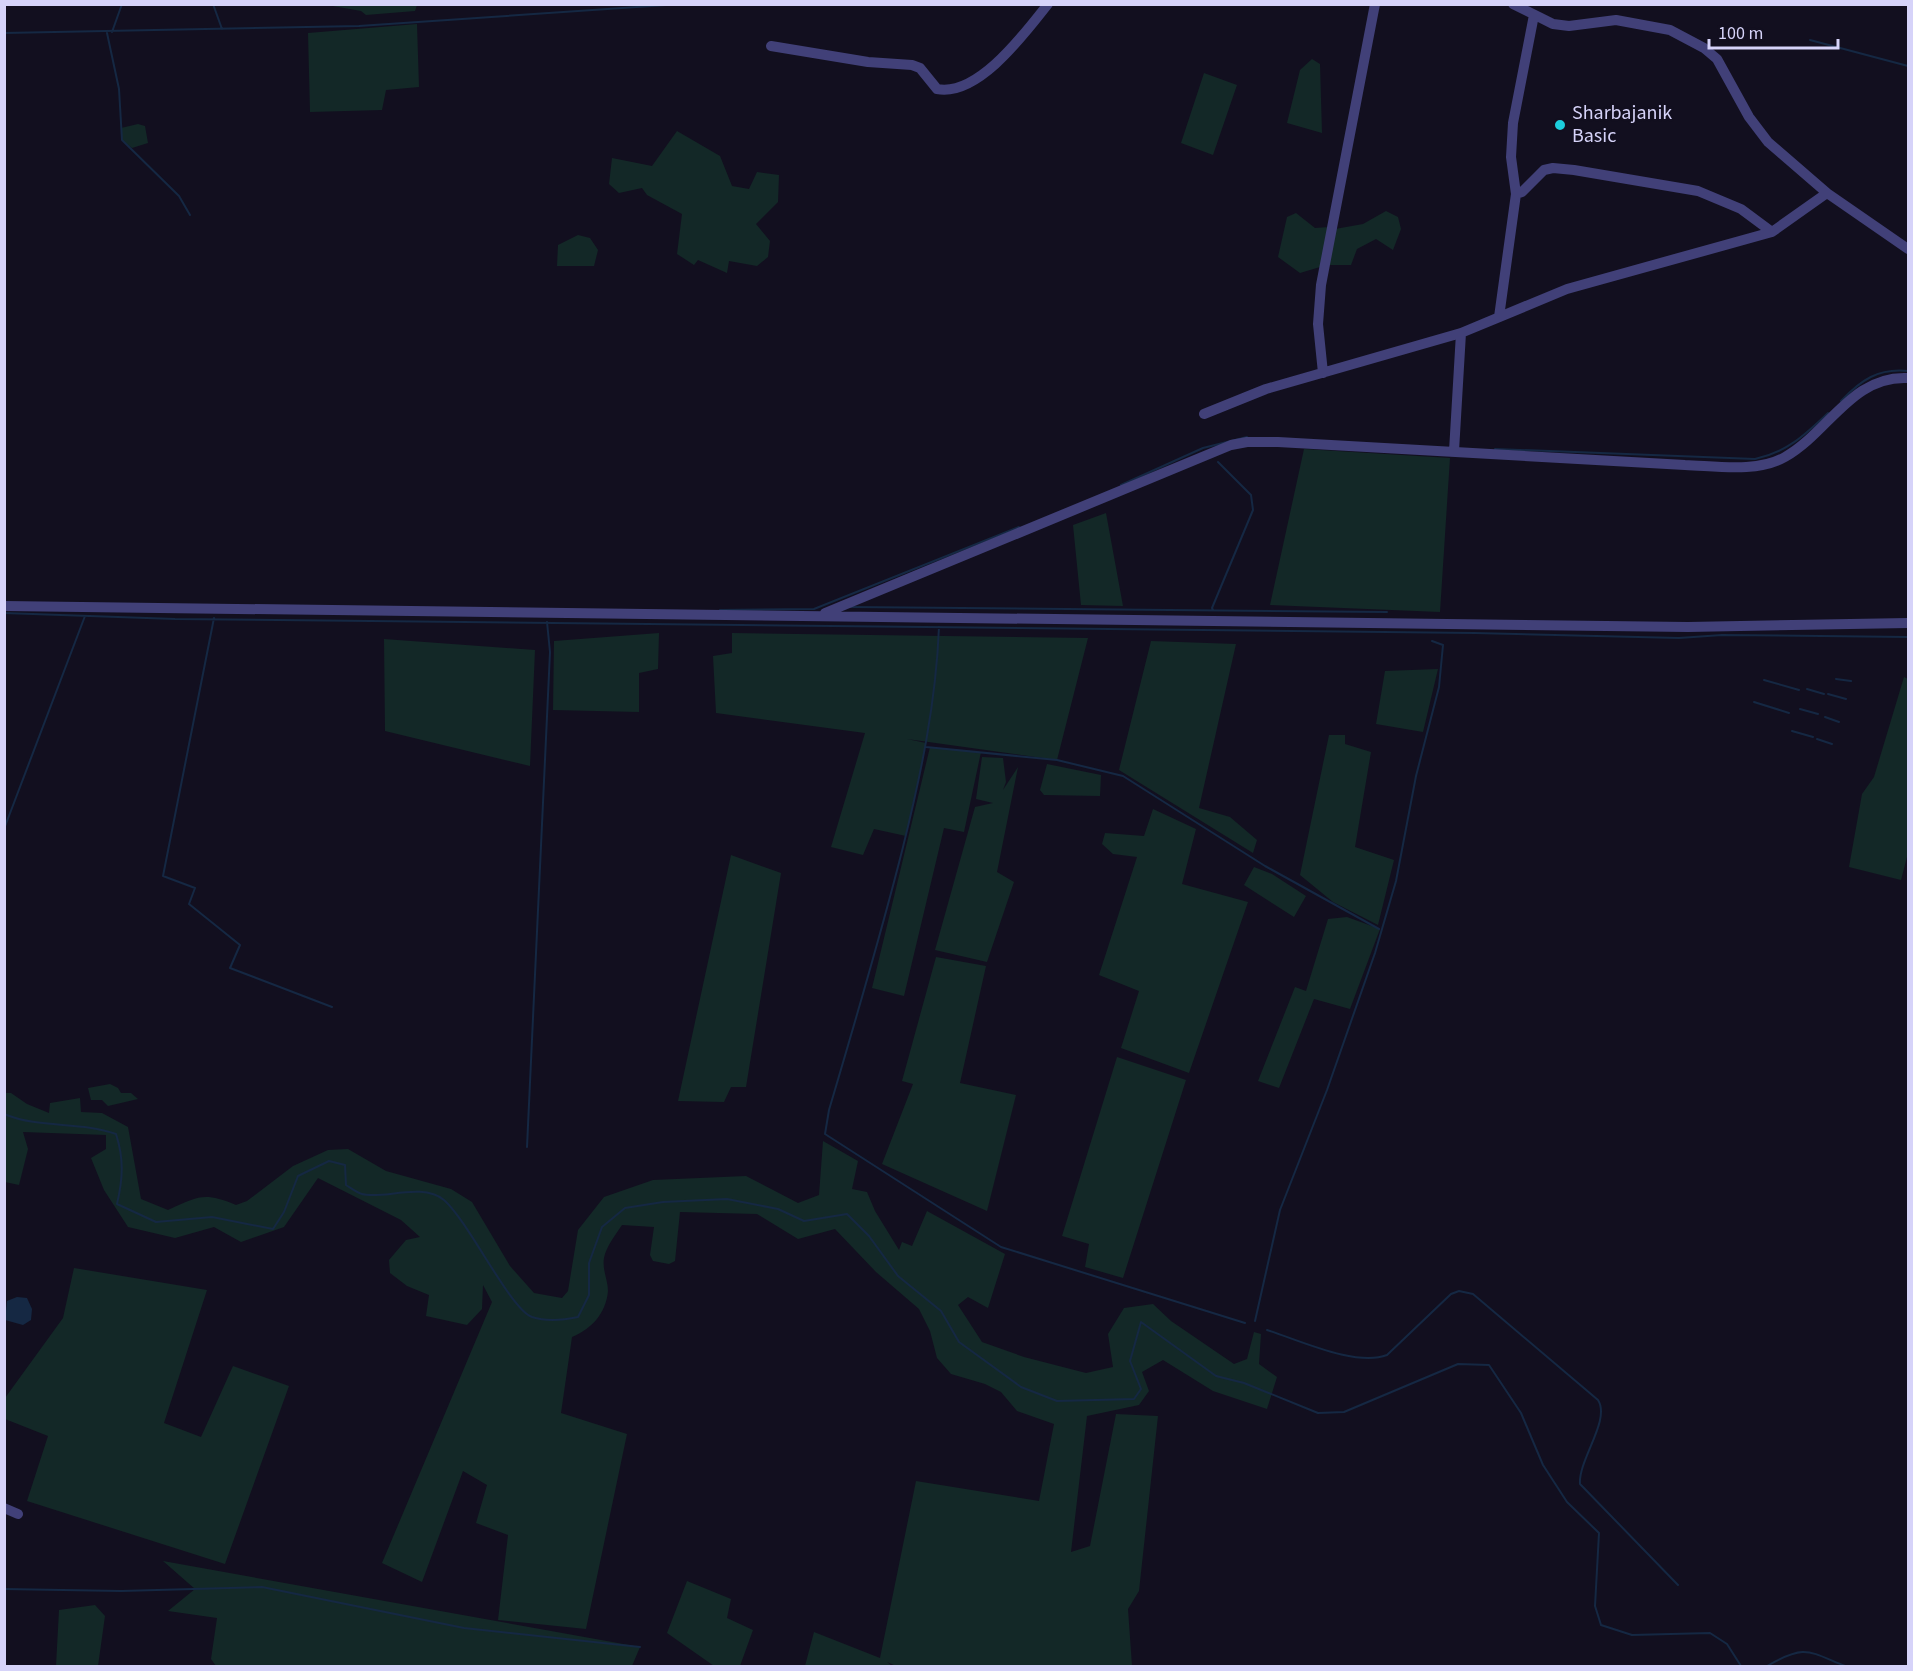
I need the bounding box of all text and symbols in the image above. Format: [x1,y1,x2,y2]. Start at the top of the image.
scale bar [1709,12,1838,50]
text: 100 m [1718,21,1763,46]
place label: Sharbajanik Basic [1572,99,1672,150]
marker: Sharbajanik Basic [1553,118,1567,132]

